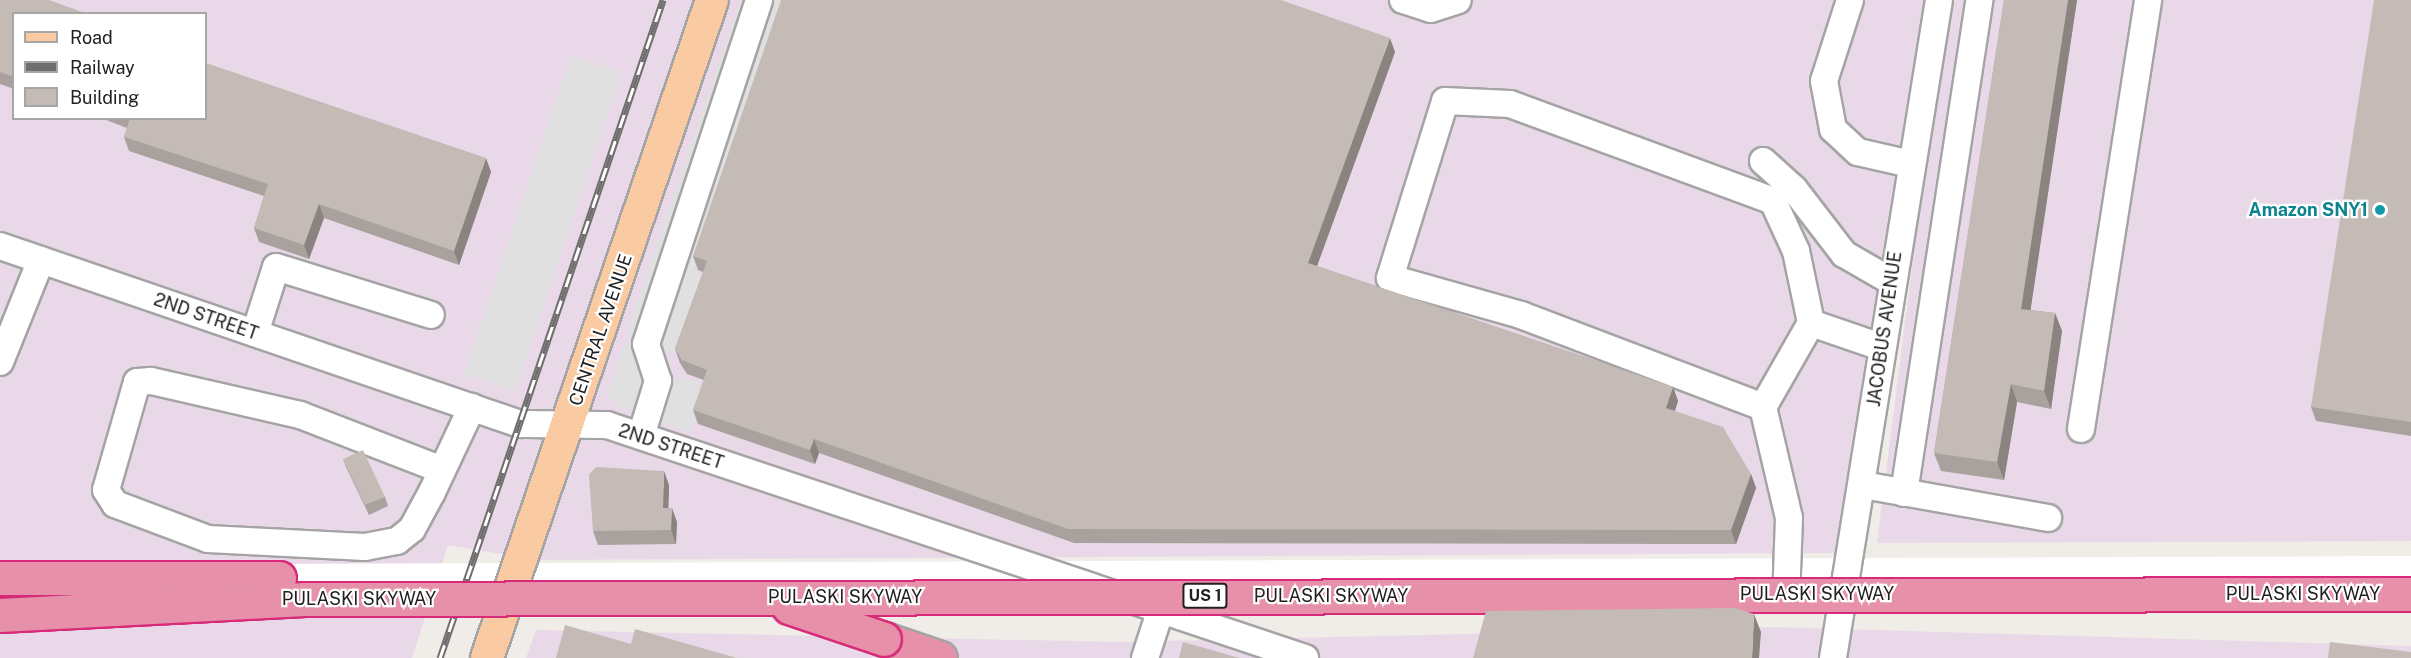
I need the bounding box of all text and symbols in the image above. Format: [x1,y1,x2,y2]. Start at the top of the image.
legend [12,12,207,120]
text: Road [70,27,113,48]
text: Railway [70,57,135,78]
text: Building [70,87,139,108]
place label: Amazon SNY1 [2249,199,2368,221]
marker: Amazon SNY1 [2373,203,2387,217]
street label: JACOBUS AVENUE [1863,250,1907,408]
street label: CENTRAL AVENUE [565,251,637,409]
street label: 2ND STREET [151,289,261,345]
street label: 2ND STREET [616,420,726,474]
road number: US 1 [1181,583,1229,609]
street label: PULASKI SKYWAY [1740,583,1894,605]
street label: PULASKI SKYWAY [2226,583,2380,605]
street label: PULASKI SKYWAY [1254,585,1408,607]
street label: PULASKI SKYWAY [768,586,922,608]
street label: PULASKI SKYWAY [282,588,436,610]

